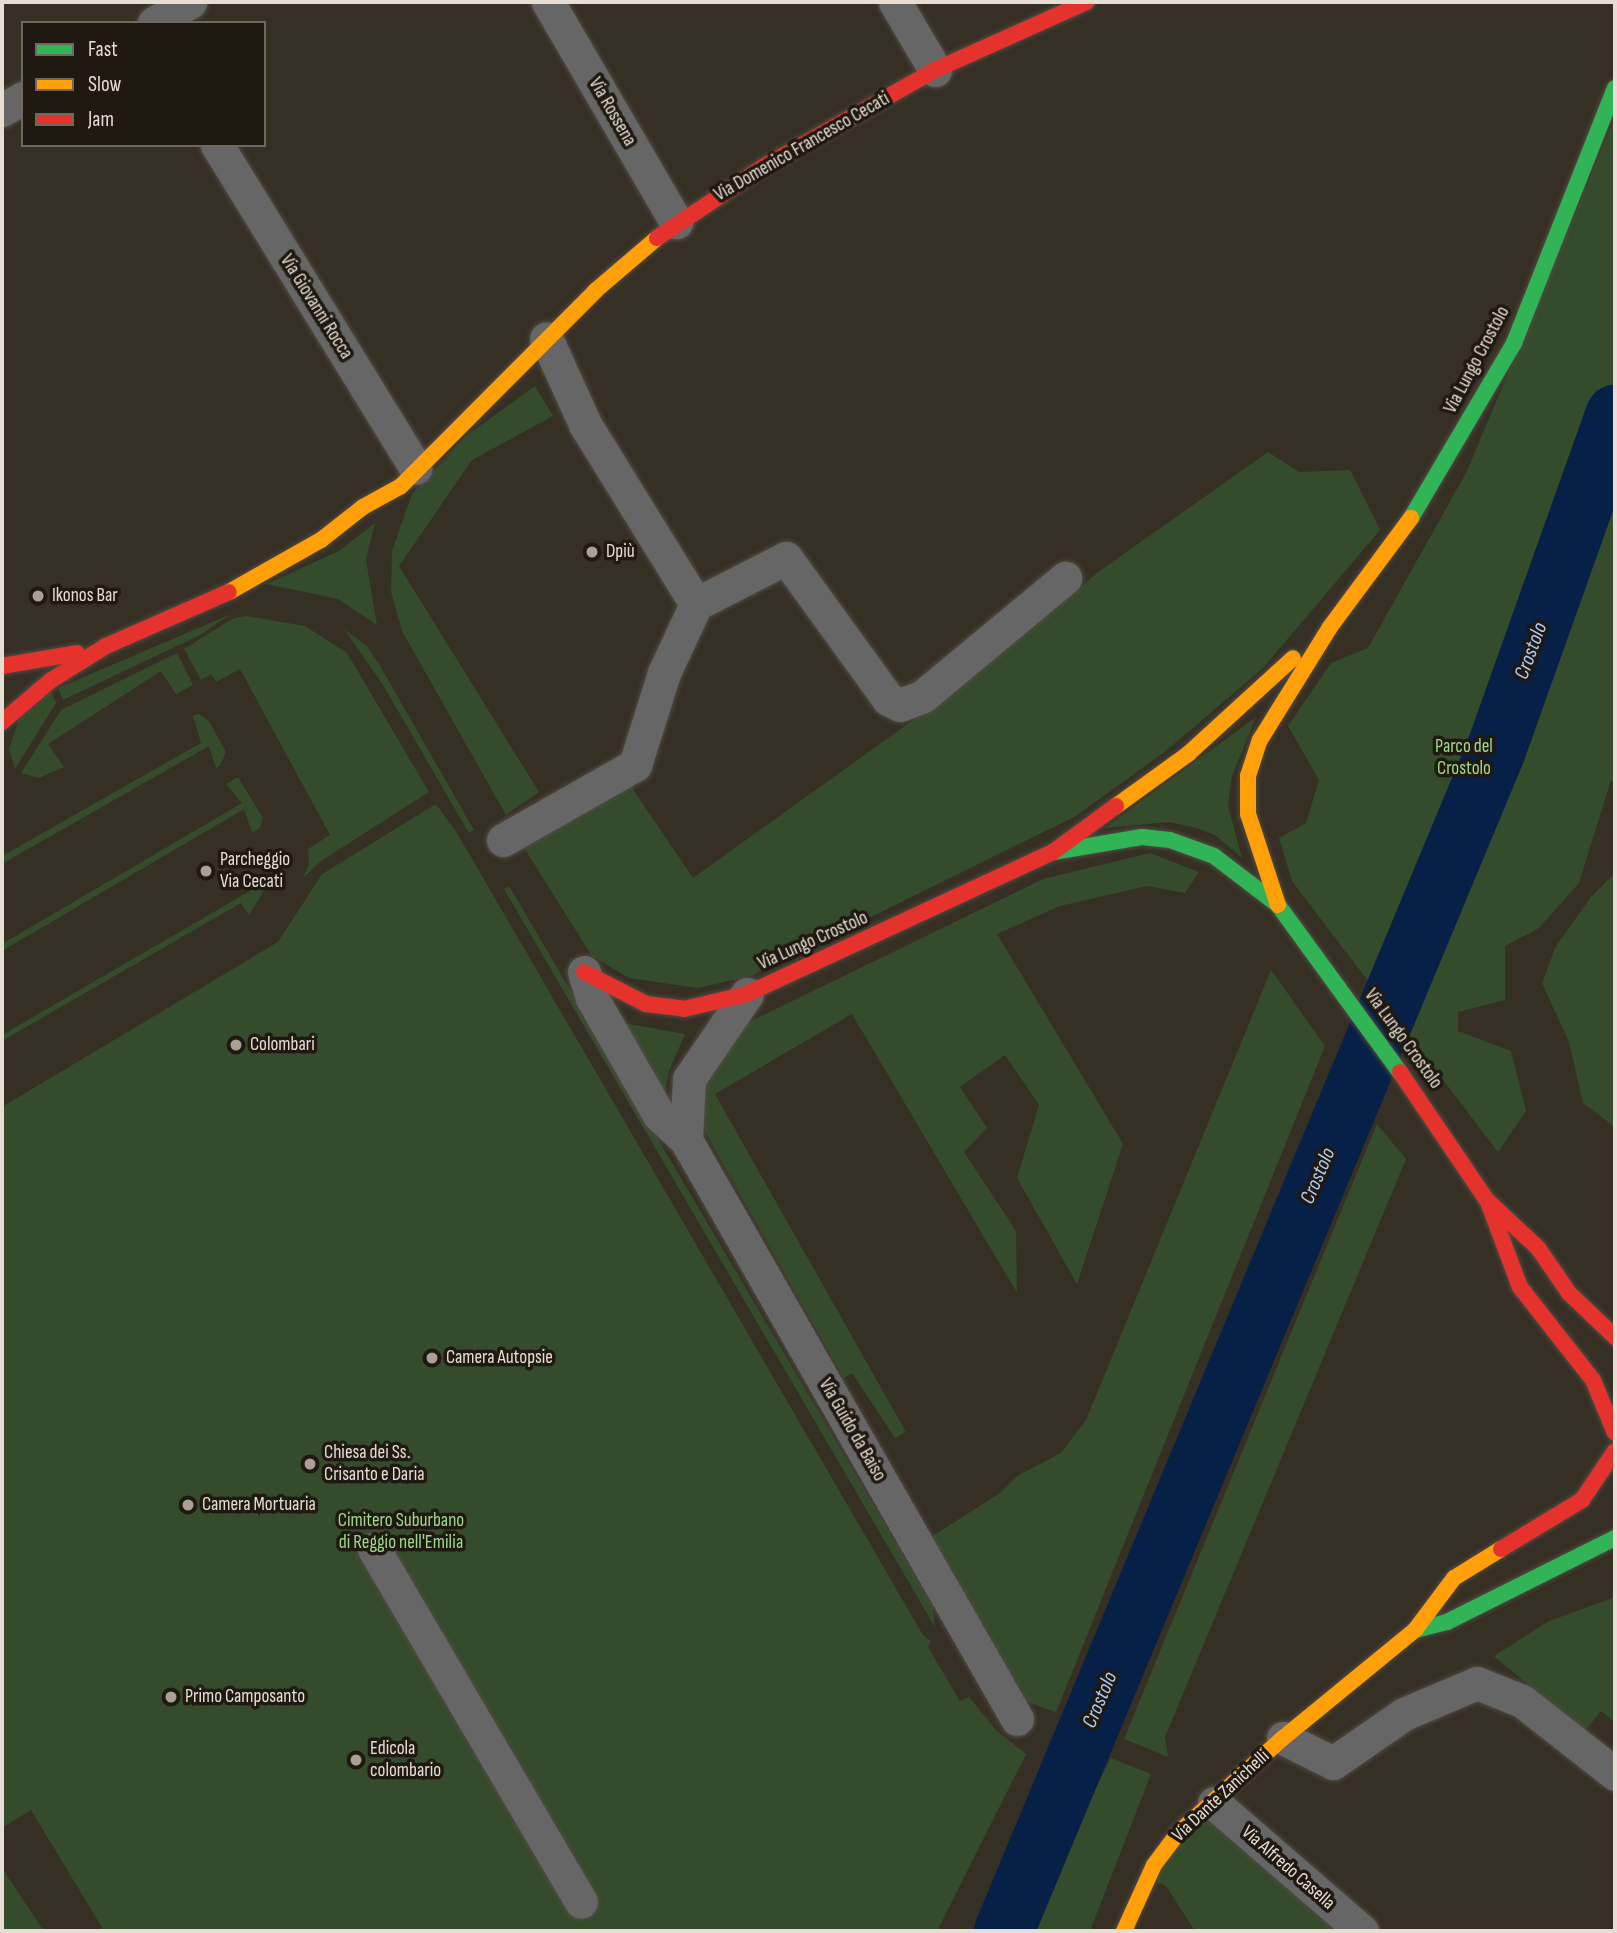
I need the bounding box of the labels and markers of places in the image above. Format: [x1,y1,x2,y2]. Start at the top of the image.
place label: Dpiù [606,541,635,563]
marker: Dpiù [584,544,600,560]
place label: Ikonos Bar [52,585,118,607]
marker: Ikonos Bar [30,588,46,604]
place label: Parcheggio Via Cecati [220,849,290,893]
marker: Parcheggio Via Cecati [198,863,214,879]
place label: Colombari [250,1034,315,1056]
marker: Colombari [228,1037,244,1053]
place label: Camera Autopsie [446,1347,553,1369]
marker: Camera Autopsie [424,1350,440,1366]
place label: Chiesa dei Ss. Crisanto e Daria [324,1442,424,1486]
marker: Chiesa dei Ss. Crisanto e Daria [302,1456,318,1472]
place label: Camera Mortuaria [202,1494,316,1516]
marker: Camera Mortuaria [180,1497,196,1513]
place label: Primo Camposanto [185,1686,305,1708]
marker: Primo Camposanto [163,1689,179,1705]
place label: Edicola colombario [370,1738,441,1782]
marker: Edicola colombario [348,1752,364,1768]

